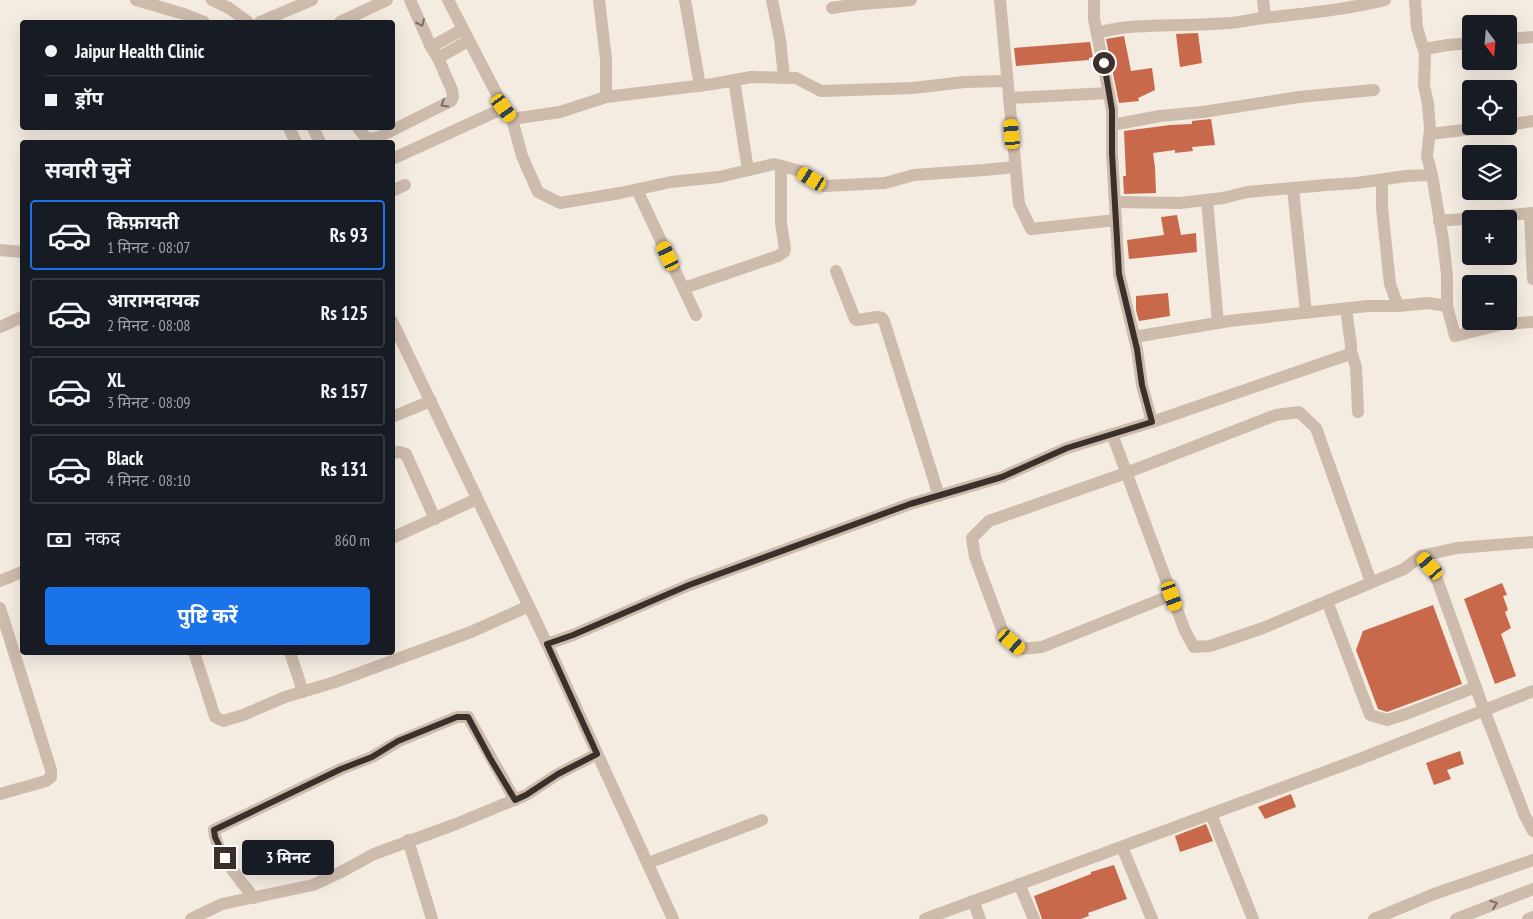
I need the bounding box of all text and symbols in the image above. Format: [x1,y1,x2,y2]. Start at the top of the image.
north arrow [1462,15,1518,70]
map controls [1462,15,1517,330]
one-way arrow [414,18,425,27]
text: Jaipur Health Clinic [75,39,205,63]
route start [1093,52,1115,74]
button: locate [1462,80,1517,135]
text: ड्रॉप [75,86,103,110]
car [489,91,518,125]
one-way arrow [441,97,450,107]
car [1003,118,1020,150]
button: layers [1462,145,1517,200]
text: सवारी चुनें [45,156,130,184]
car [795,165,828,193]
text: किफ़ायती [107,210,179,234]
button: + [1462,210,1517,265]
icon: car [47,213,92,258]
text: Rs 93 [330,223,368,247]
text: 1 मिनट · 08:07 [107,237,191,257]
car [654,239,681,273]
button: − [1462,275,1517,330]
text: आरामदायक [107,288,199,312]
icon: car [47,291,92,336]
text: Rs 125 [321,301,368,325]
text: 2 मिनट · 08:08 [107,315,191,335]
text: XL [107,368,125,392]
icon: car [47,369,92,414]
text: Rs 157 [321,379,368,403]
text: 3 मिनट · 08:09 [107,392,191,412]
text: Black [107,446,143,470]
icon: car [47,447,92,492]
text: Rs 131 [321,457,368,481]
text: 4 मिनट · 08:10 [107,470,191,490]
icon: cash [45,526,73,554]
text: नकद [85,526,120,550]
text: 860 m [335,530,370,550]
car [1414,550,1445,582]
car [1159,579,1184,613]
button: पुष्टि करें [45,587,370,645]
car [995,626,1028,658]
callout: 3 मिनट [242,840,335,876]
route end [214,847,236,869]
text: 3 मिनट [266,847,310,867]
one-way arrow [1490,900,1498,910]

